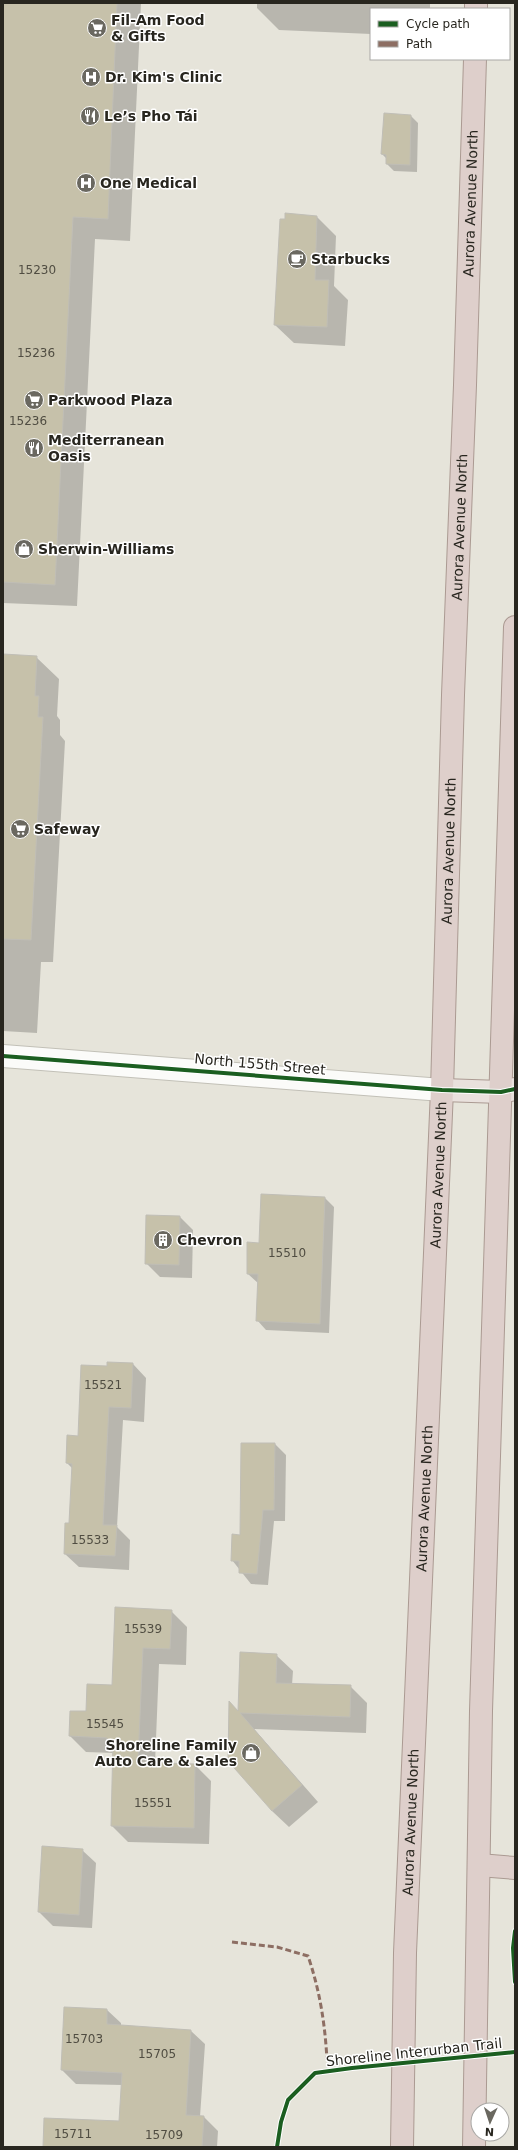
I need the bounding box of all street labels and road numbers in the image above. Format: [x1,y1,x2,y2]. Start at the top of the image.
street label: Aurora Avenue North [460,130,481,277]
street label: Aurora Avenue North [449,453,470,601]
street label: Aurora Avenue North [439,777,459,925]
street label: North 155th Street [194,1050,327,1078]
street label: Aurora Avenue North [427,1101,450,1249]
street label: Aurora Avenue North [413,1425,436,1572]
street label: Aurora Avenue North [399,1748,422,1896]
street label: Shoreline Interurban Trail [325,2035,503,2069]

